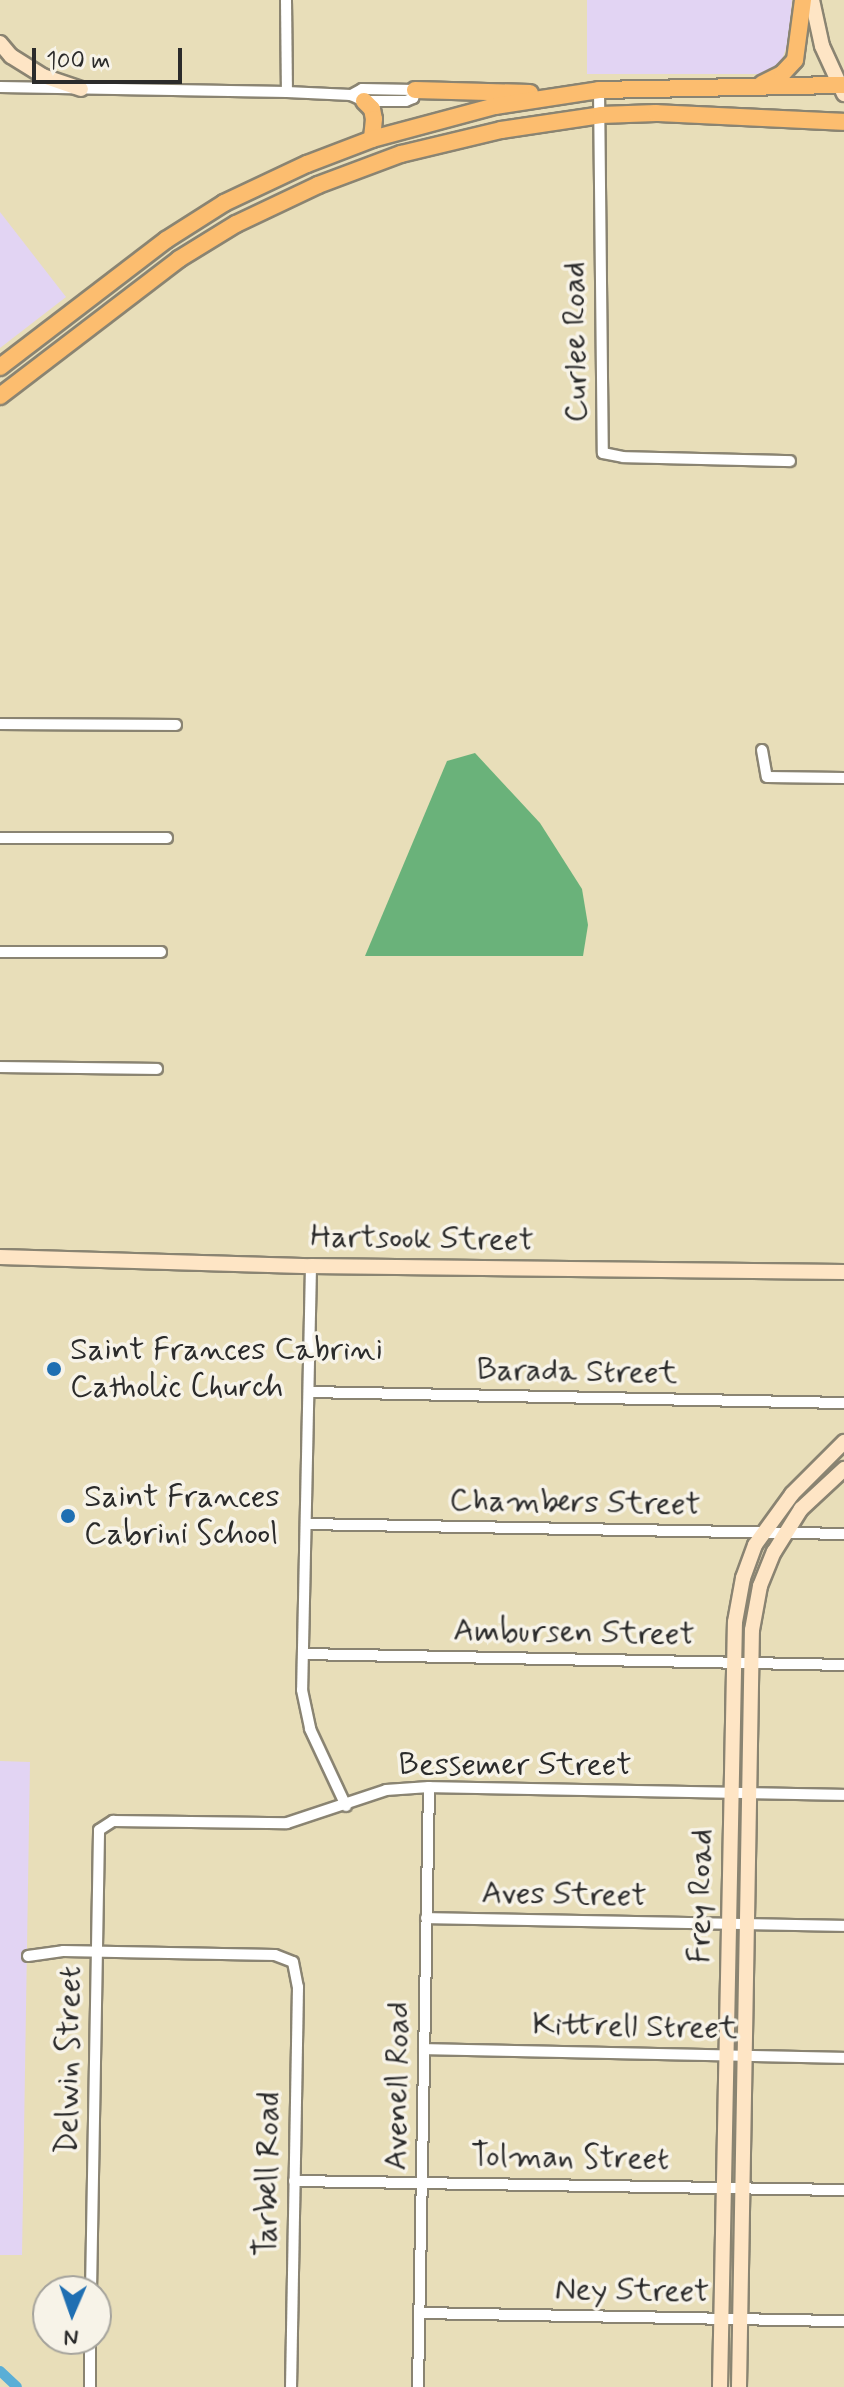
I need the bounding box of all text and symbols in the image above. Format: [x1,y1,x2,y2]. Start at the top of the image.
scale bar [36,32,186,82]
text: 100 m [46,46,110,77]
street label: Curlee Road [555,261,597,423]
street label: Hartsook Street [311,1218,533,1260]
place label: Saint Frances Cabrini Catholic Church [70,1332,378,1407]
street label: Barada Street [476,1351,678,1393]
marker: Saint Frances Cabrini Catholic Church [45,1360,63,1378]
place label: Saint Frances Cabrini School [84,1479,280,1554]
street label: Chambers Street [450,1482,700,1524]
marker: Saint Frances Cabrini School [59,1507,77,1525]
street label: Ambursen Street [454,1612,694,1654]
street label: Bessemer Street [399,1746,631,1784]
street label: Frey Road [681,1830,721,1962]
street label: Aves Street [482,1874,646,1916]
street label: Delwin Street [48,1963,90,2157]
street label: Avenell Road [377,2001,419,2171]
street label: Kittrell Street [532,2006,738,2048]
street label: Tarbell Road [247,2092,289,2256]
street label: Tolman Street [468,2137,672,2179]
street label: Ney Street [555,2270,709,2312]
north arrow [32,2275,112,2355]
text: N [63,2323,79,2351]

